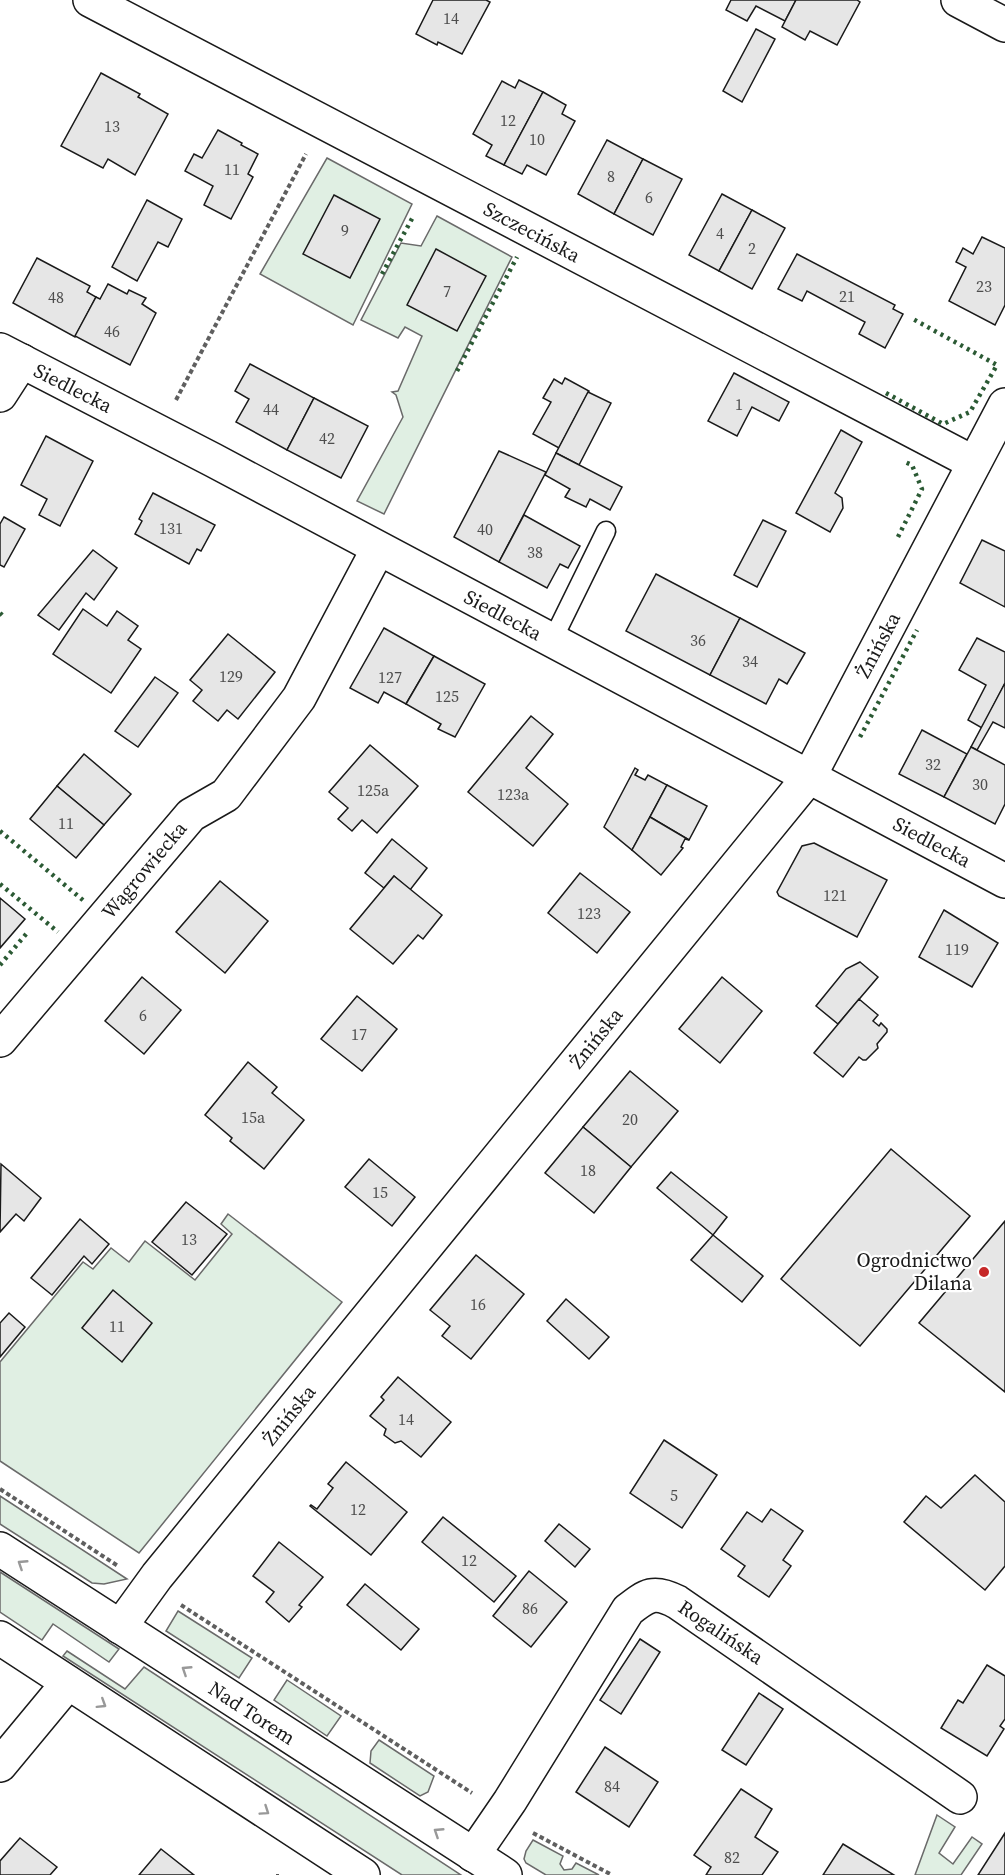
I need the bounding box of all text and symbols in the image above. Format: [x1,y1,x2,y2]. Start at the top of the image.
house number: 14 [443,7,459,29]
house number: 12 [500,109,516,131]
house number: 13 [104,115,120,137]
house number: 10 [529,128,545,150]
house number: 11 [224,158,240,180]
house number: 8 [607,165,615,187]
house number: 6 [645,186,653,208]
street label: Szczecińska [479,195,586,270]
house number: 9 [341,219,349,241]
house number: 4 [716,222,724,244]
house number: 2 [748,237,756,259]
house number: 23 [976,275,992,297]
house number: 7 [443,280,451,302]
house number: 21 [839,285,855,307]
house number: 48 [48,286,64,308]
house number: 46 [104,320,120,342]
street label: Siedlecka [29,356,118,420]
house number: 1 [735,393,743,415]
house number: 44 [263,398,279,420]
house number: 42 [319,427,335,449]
house number: 131 [159,517,183,539]
house number: 40 [477,518,493,540]
house number: 38 [527,541,543,563]
street label: Siedlecka [459,583,548,648]
street label: Żnińska [849,606,907,683]
house number: 36 [690,629,706,651]
house number: 34 [742,650,758,672]
house number: 129 [219,665,243,687]
house number: 127 [378,666,402,688]
house number: 125 [435,685,459,707]
house number: 32 [925,753,941,775]
house number: 30 [972,773,988,795]
house number: 125a [357,779,390,801]
house number: 123a [497,783,530,805]
street label: Siedlecka [888,810,977,875]
house number: 11 [58,812,74,834]
street label: Wągrowiecka [95,815,194,925]
house number: 121 [823,884,847,906]
house number: 123 [577,902,601,924]
house number: 119 [945,938,969,960]
street label: Żnińska [563,1001,630,1074]
house number: 6 [139,1004,147,1026]
house number: 17 [351,1023,367,1045]
house number: 15a [241,1106,266,1128]
house number: 20 [622,1108,638,1130]
house number: 18 [580,1159,596,1181]
house number: 15 [372,1181,388,1203]
house number: 13 [181,1228,197,1250]
place label: Ogrodnictwo Dilana [857,1246,973,1297]
marker: Ogrodnictwo Dilana [977,1265,991,1279]
house number: 16 [470,1293,486,1315]
house number: 11 [109,1315,125,1337]
street label: Żnińska [256,1378,323,1451]
house number: 14 [398,1408,414,1430]
house number: 5 [670,1484,678,1506]
house number: 12 [350,1498,366,1520]
house number: 12 [461,1549,477,1571]
one-way arrow [18,1559,28,1571]
street label: Rogalińska [673,1593,770,1671]
house number: 86 [522,1597,538,1619]
one-way arrow [181,1666,192,1677]
street label: Nad Torem [203,1674,301,1752]
one-way arrow [96,1697,106,1709]
house number: 84 [604,1775,620,1797]
one-way arrow [259,1803,270,1814]
one-way arrow [434,1828,445,1839]
house number: 82 [724,1846,740,1868]

